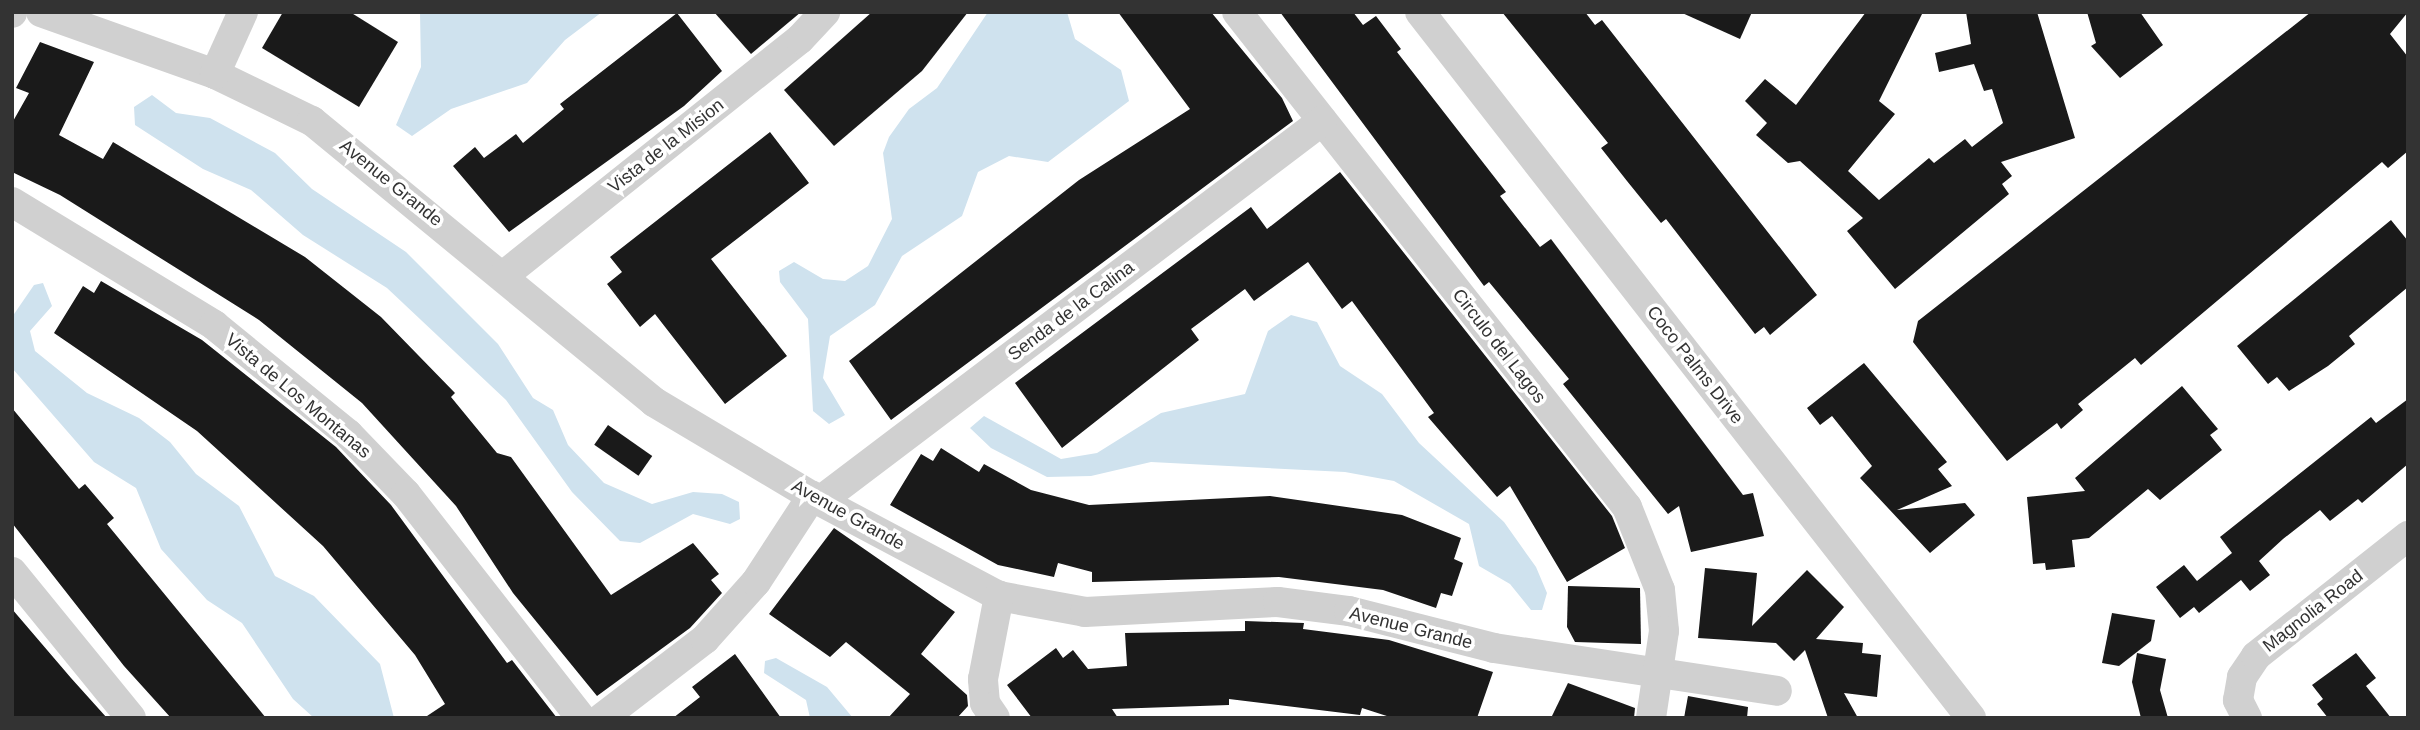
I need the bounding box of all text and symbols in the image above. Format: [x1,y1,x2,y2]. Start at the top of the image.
street label: Vista de la Mision [604,94,728,198]
street label: Avenue Grande [335,135,447,231]
street label: Senda de la Calina [1004,257,1138,365]
street label: Circulo del Lagos [1448,285,1550,407]
street label: Coco Palms Drive [1642,302,1748,428]
street label: Vista de Los Montanas [221,329,375,463]
street label: Avenue Grande [788,475,908,555]
street label: Magnolia Road [2259,565,2367,657]
street label: Avenue Grande [1347,602,1475,654]

